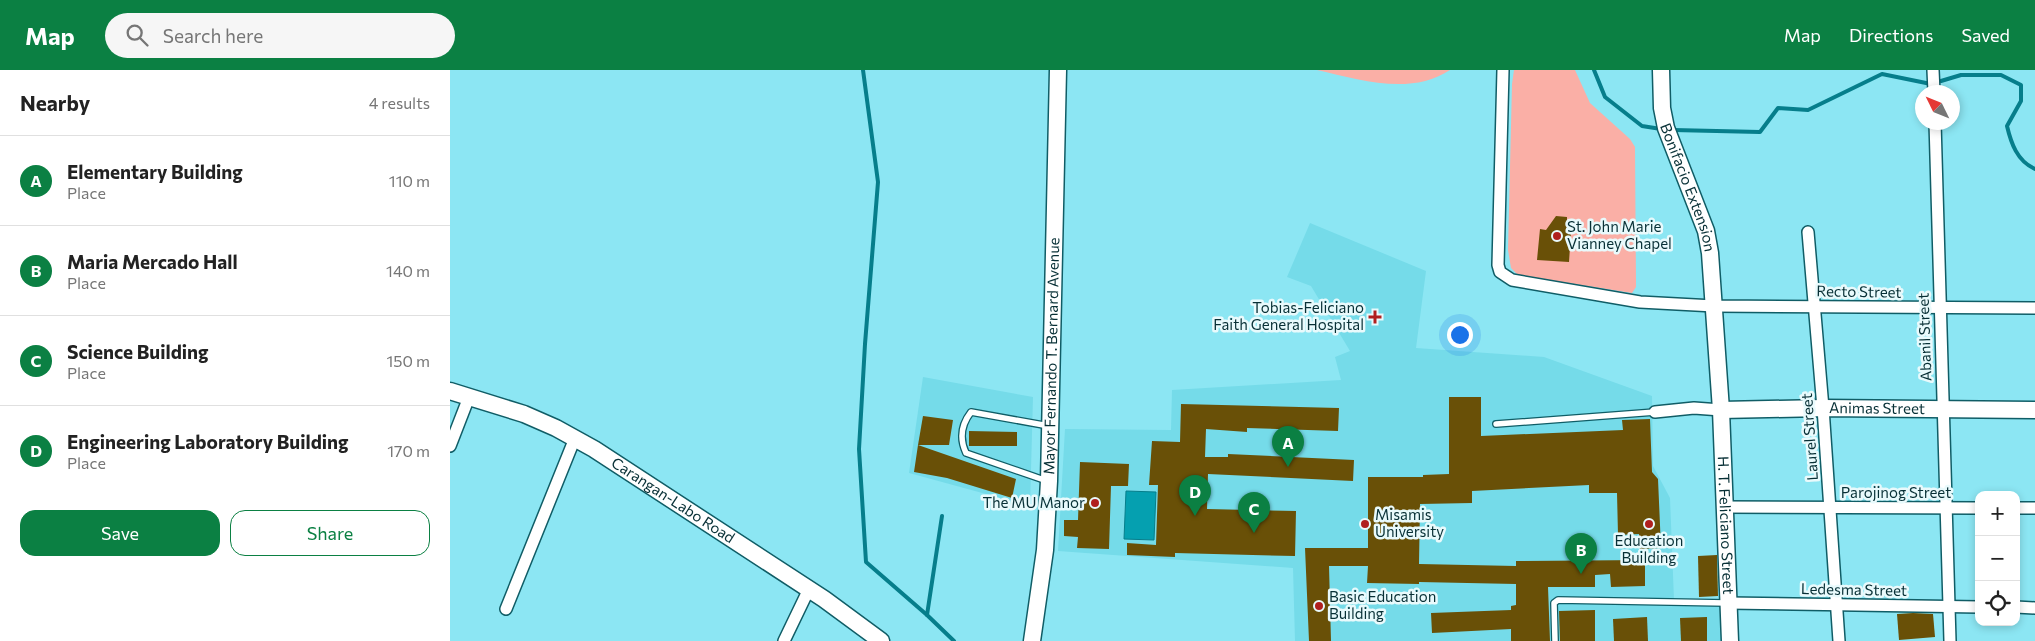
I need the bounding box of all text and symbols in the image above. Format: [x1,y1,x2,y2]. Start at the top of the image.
search box [105,13,455,58]
text: Map [25,21,75,50]
icon: search [123,21,151,49]
text: Search here [163,24,263,47]
text: Map [1784,24,1821,46]
text: Directions [1849,24,1933,46]
text: Saved [1961,24,2010,46]
north arrow [1915,85,1960,130]
text: Nearby [20,90,90,115]
text: 4 results [369,93,430,112]
street label: Bonifacio Extension [1657,120,1720,253]
text: Elementary Building [67,160,243,183]
text: A [30,171,42,190]
text: 110 m [389,171,430,190]
text: Place [67,183,106,202]
place label: St. John Marie Vianney Chapel [1567,217,1672,252]
marker: St. John Marie Vianney Chapel [1551,230,1563,242]
street label: Mayor Fernando T. Bernard Avenue [1039,237,1062,475]
text: Maria Mercado Hall [67,250,238,273]
text: B [31,261,41,280]
text: 140 m [386,261,430,280]
text: Place [67,273,106,292]
street label: Recto Street [1816,281,1902,301]
street label: Abanil Street [1913,292,1935,382]
place label: Tobias-Feliciano Faith General Hospital [1213,298,1364,333]
marker: Tobias-Feliciano Faith General Hospital [1368,310,1382,324]
your location [1447,322,1473,348]
text: Science Building [67,340,208,363]
text: C [31,351,41,370]
text: 150 m [387,351,430,370]
text: Place [67,363,106,382]
street label: Laurel Street [1797,393,1821,481]
street label: Animas Street [1829,398,1925,417]
pin: A [1272,426,1304,467]
text: Engineering Laboratory Building [67,430,348,453]
text: D [30,441,42,460]
text: 170 m [387,441,430,460]
text: Place [67,453,106,472]
street label: Carangan-Labo Road [608,453,738,546]
street label: H. T. Feliciano Street [1715,456,1738,595]
pin: D [1179,475,1211,516]
street label: Parojinog Street [1841,483,1951,501]
map controls [1975,491,2020,626]
button: + [1975,491,2020,536]
pin: C [1238,492,1270,533]
place label: The MU Manor [982,493,1085,511]
marker: The MU Manor [1089,497,1101,509]
place label: Misamis University [1375,505,1444,540]
button: Save [20,510,220,556]
button: Share [230,510,430,556]
marker: Misamis University [1359,518,1371,530]
marker: Education Building [1643,518,1655,530]
place label: Education Building [1615,531,1683,566]
pin: B [1565,533,1597,574]
button: − [1975,536,2020,581]
street label: Ledesma Street [1801,579,1907,599]
button: locate [1975,581,2020,626]
place label: Basic Education Building [1329,587,1436,622]
marker: Basic Education Building [1313,600,1325,612]

